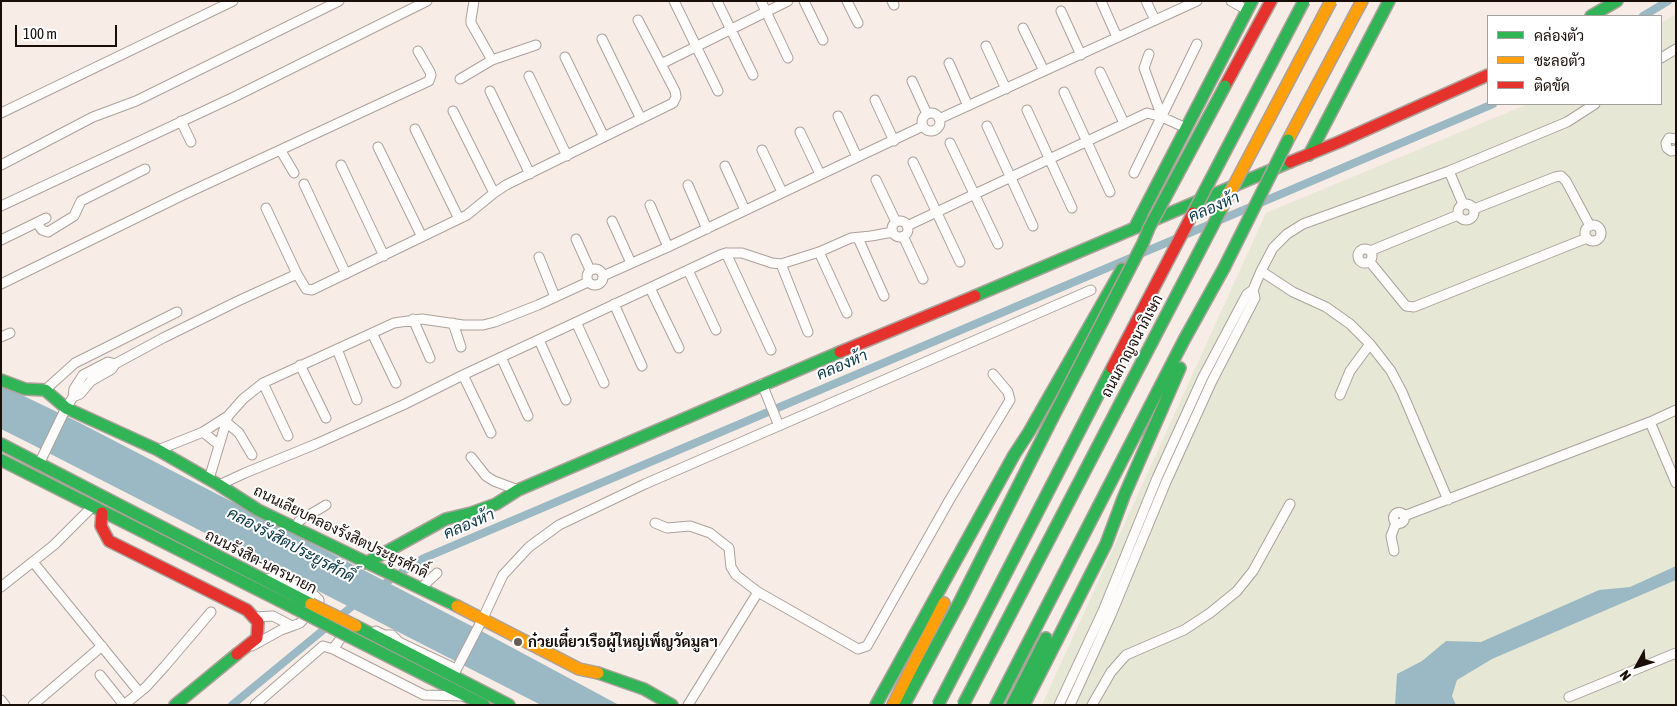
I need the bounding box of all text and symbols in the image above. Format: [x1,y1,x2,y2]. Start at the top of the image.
scale bar [18,15,120,47]
legend [1487,15,1662,105]
text: 100 m [23,25,57,42]
text: คล่องตัว [1534,27,1584,44]
text: ชะลอตัว [1534,52,1585,69]
text: ติดขัด [1534,77,1570,94]
water label: คลองห้า [1186,188,1242,226]
street label: ถนนกาญจนาภิเษก [1097,291,1167,401]
water label: คลองห้า [814,346,870,384]
street label: ถนนเลียบคลองรังสิตประยูรศักดิ์ [251,482,431,582]
water label: คลองรังสิตประยูรศักดิ์ [224,503,358,587]
water label: คลองห้า [441,505,497,543]
street label: ถนนรังสิต-นครนายก [202,526,320,598]
place label: ก๋วยเตี๋ยวเรือผู้ใหญ่เพ็ญวัดมูลฯ [528,633,718,651]
marker: ก๋วยเตี๋ยวเรือผู้ใหญ่เพ็ญวัดมูลฯ [512,636,524,648]
north arrow [1612,641,1662,691]
text: N [1617,667,1634,684]

